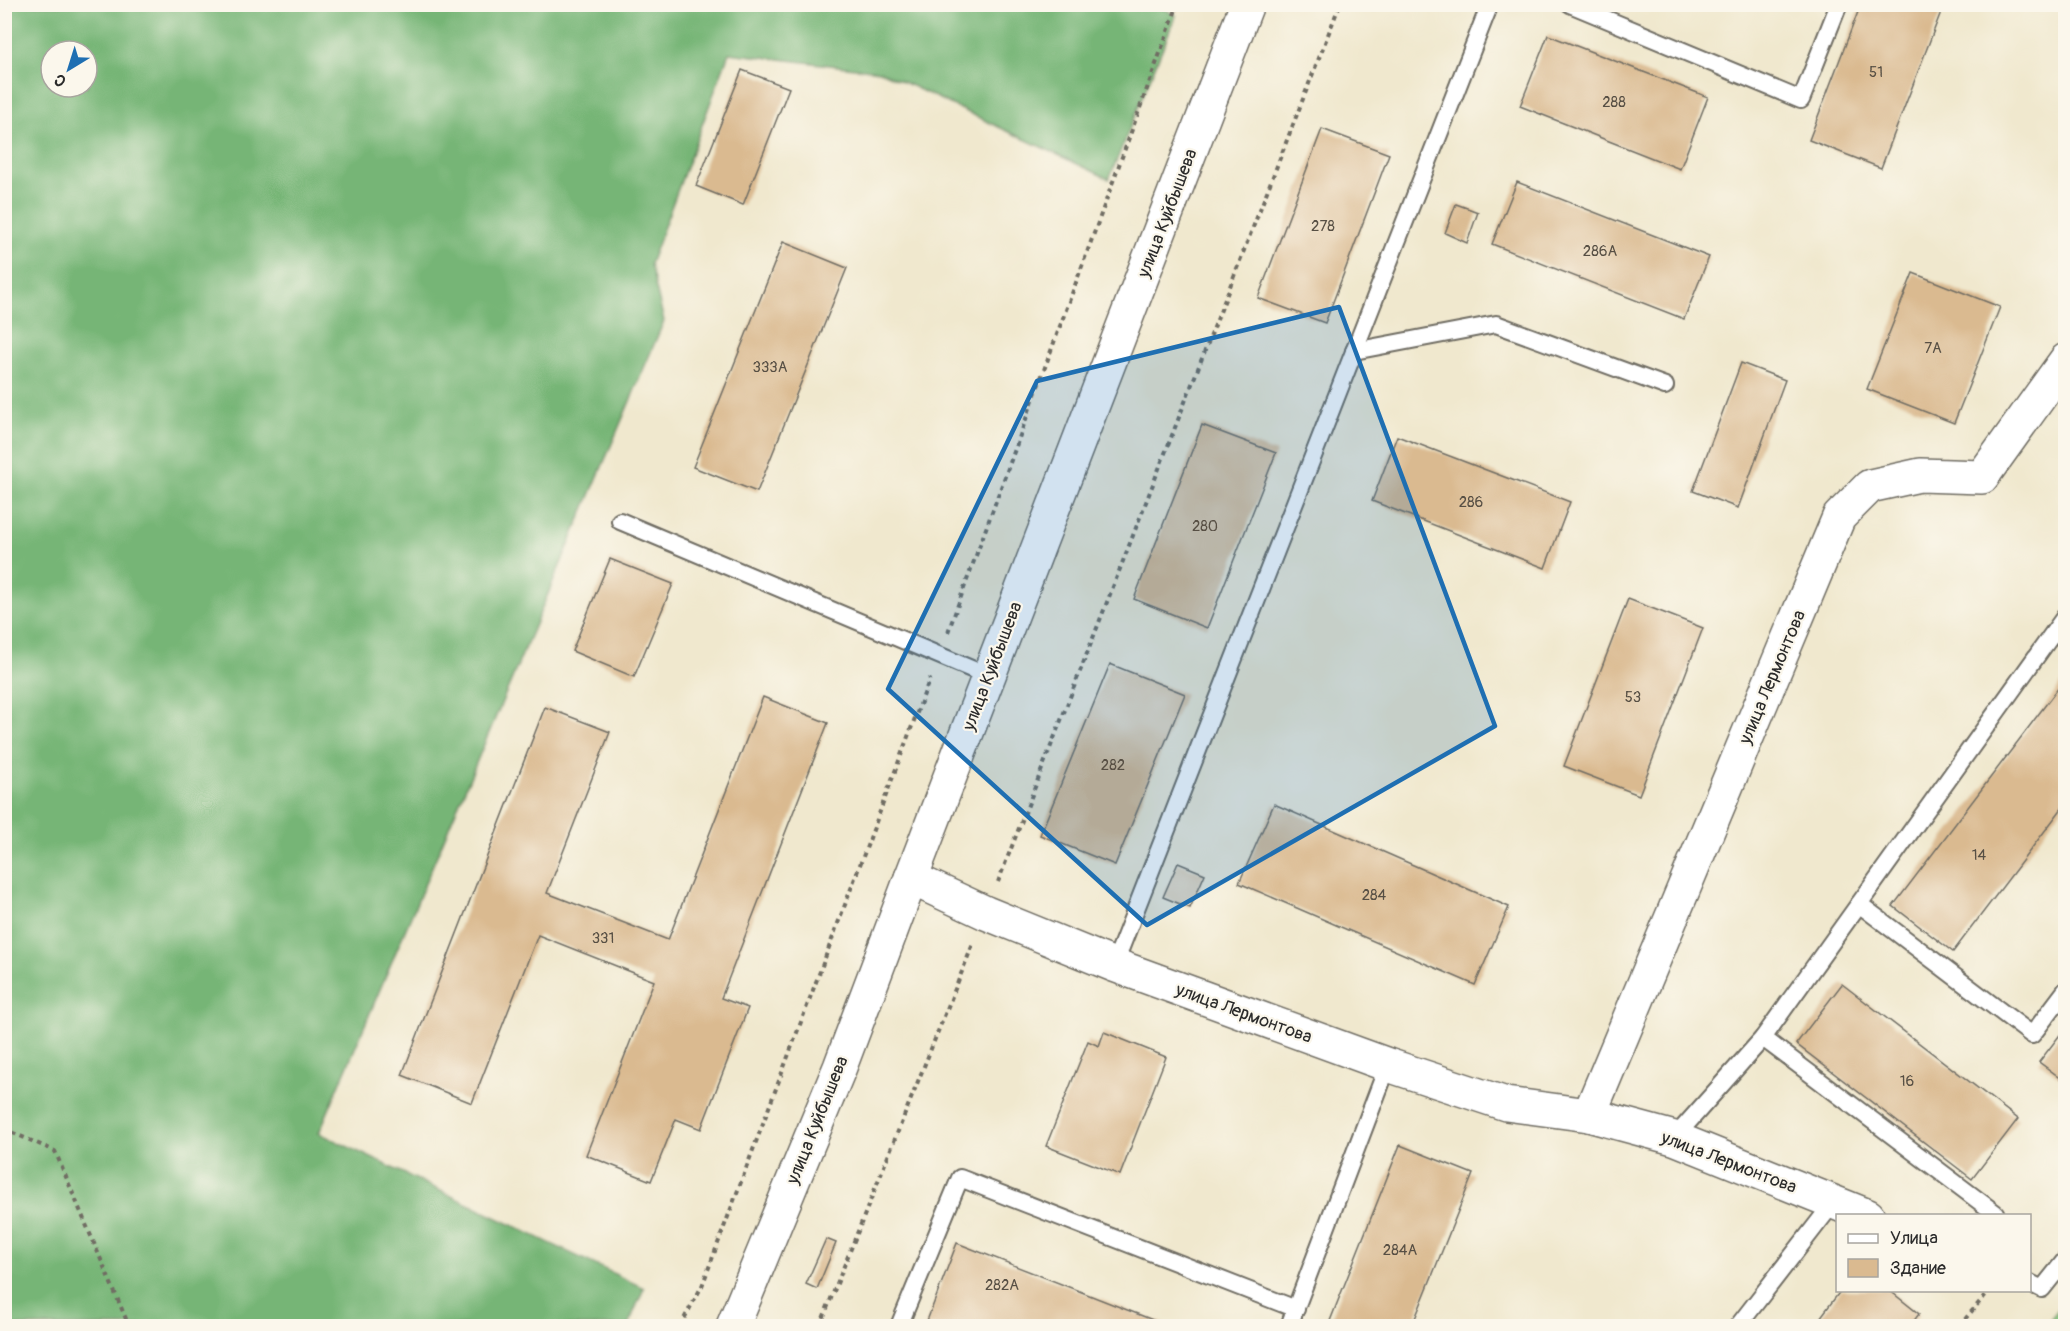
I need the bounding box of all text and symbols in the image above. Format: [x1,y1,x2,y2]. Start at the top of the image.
north arrow [39,39,99,99]
house number: 51 [1869,63,1883,82]
text: С [50,69,70,91]
house number: 288 [1602,93,1626,112]
street label: улица Куйбышева [1132,146,1203,282]
house number: 278 [1311,217,1335,236]
house number: 286А [1583,242,1617,261]
house number: 7А [1924,339,1942,358]
house number: 333А [753,358,788,377]
house number: 286 [1459,493,1483,512]
house number: 280 [1192,517,1218,536]
street label: улица Куйбышева [957,599,1028,735]
street label: улица Лермонтова [1733,607,1811,749]
house number: 53 [1625,688,1641,707]
house number: 282 [1101,756,1125,775]
house number: 14 [1972,846,1987,865]
house number: 284 [1362,886,1387,905]
house number: 331 [592,929,614,948]
street label: улица Лермонтова [1172,978,1315,1049]
street label: улица Куйбышева [781,1053,854,1189]
house number: 16 [1900,1072,1914,1091]
street label: улица Лермонтова [1657,1126,1800,1199]
legend [1836,1214,2031,1292]
text: Улица [1890,1227,1938,1250]
house number: 284А [1383,1241,1417,1260]
text: Здание [1890,1257,1946,1280]
house number: 282А [985,1276,1019,1295]

